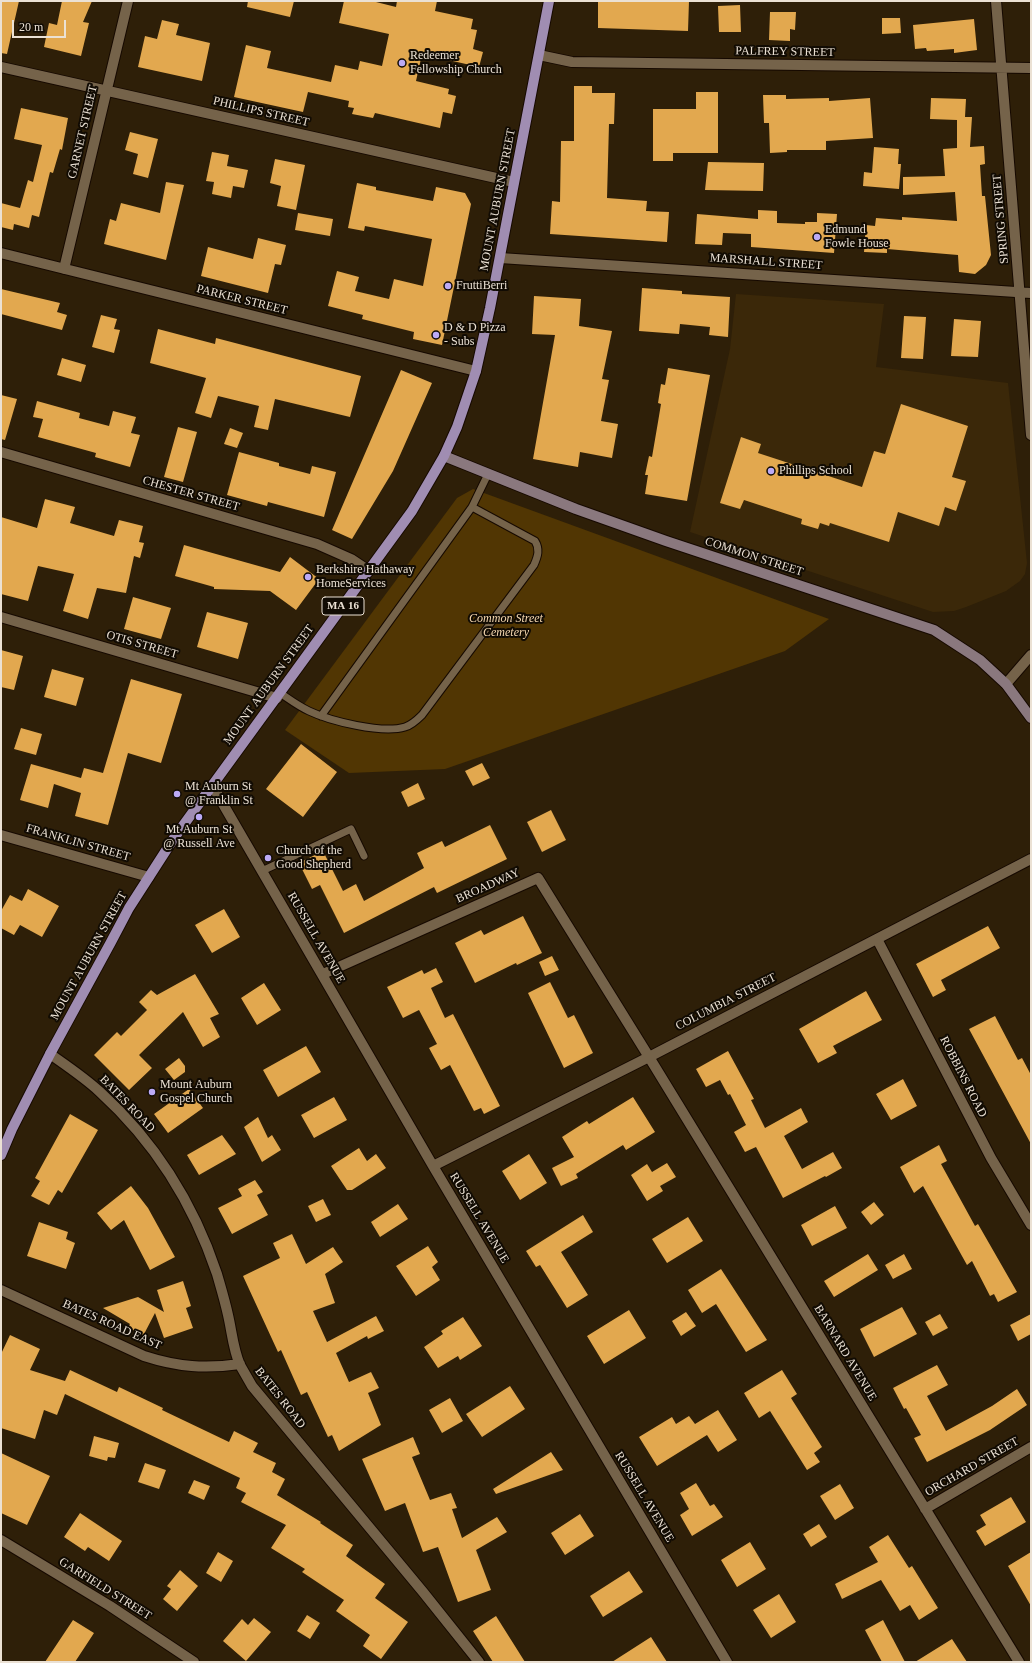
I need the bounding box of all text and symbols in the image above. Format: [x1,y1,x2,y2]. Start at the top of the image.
scale bar [14,12,68,38]
text: 20 m [19,20,43,34]
street label: PALFREY STREET [735,44,835,60]
place label: Redeemer Fellowship Church [410,49,502,77]
marker: Redeemer Fellowship Church [397,58,407,68]
street label: GARNET STREET [65,84,101,180]
street label: PHILLIPS STREET [211,94,311,130]
street label: MOUNT AUBURN STREET [477,128,519,272]
street label: SPRING STREET [990,174,1012,264]
place label: Edmund Fowle House [825,223,889,251]
marker: Edmund Fowle House [812,232,822,242]
street label: MARSHALL STREET [709,251,823,273]
place label: FruttiBerri [456,279,507,293]
marker: FruttiBerri [443,281,453,291]
street label: PARKER STREET [195,282,289,318]
place label: D & D Pizza - Subs [444,321,506,349]
marker: D & D Pizza - Subs [431,330,441,340]
place label: Phillips School [779,464,852,478]
marker: Phillips School [766,466,776,476]
street label: CHESTER STREET [141,473,241,515]
street label: COMMON STREET [703,534,805,580]
place label: Berkshire Hathaway HomeServices [316,563,414,591]
marker: Berkshire Hathaway HomeServices [303,572,313,582]
road number: MA 16 [322,597,364,615]
park label: Common Street Cemetery [469,612,543,640]
street label: MOUNT AUBURN STREET [221,622,317,748]
street label: OTIS STREET [105,628,179,662]
place label: Mt Auburn St @ Franklin St [185,780,253,808]
marker: Mt Auburn St @ Franklin St [172,789,182,799]
marker: Mt Auburn St @ Russell Ave [194,812,204,822]
street label: FRANKLIN STREET [24,821,132,865]
place label: Mt Auburn St @ Russell Ave [163,823,235,851]
place label: Church of the Good Shepherd [276,844,351,872]
marker: Church of the Good Shepherd [263,853,273,863]
street label: BROADWAY [454,866,522,906]
street label: MOUNT AUBURN STREET [48,889,130,1023]
street label: RUSSELL AVENUE [284,890,348,986]
street label: COLUMBIA STREET [673,970,779,1034]
street label: ROBBINS ROAD [936,1034,990,1120]
street label: BATES ROAD [96,1072,158,1136]
place label: Mount Auburn Gospel Church [160,1078,232,1106]
marker: Mount Auburn Gospel Church [147,1087,157,1097]
street label: RUSSELL AVENUE [446,1170,512,1266]
street label: BATES ROAD EAST [60,1297,164,1353]
street label: BARNARD AVENUE [811,1302,879,1404]
street label: BATES ROAD [252,1365,308,1431]
street label: ORCHARD STREET [923,1434,1021,1500]
street label: RUSSELL AVENUE [611,1449,677,1545]
street label: GARFIELD STREET [56,1555,154,1623]

